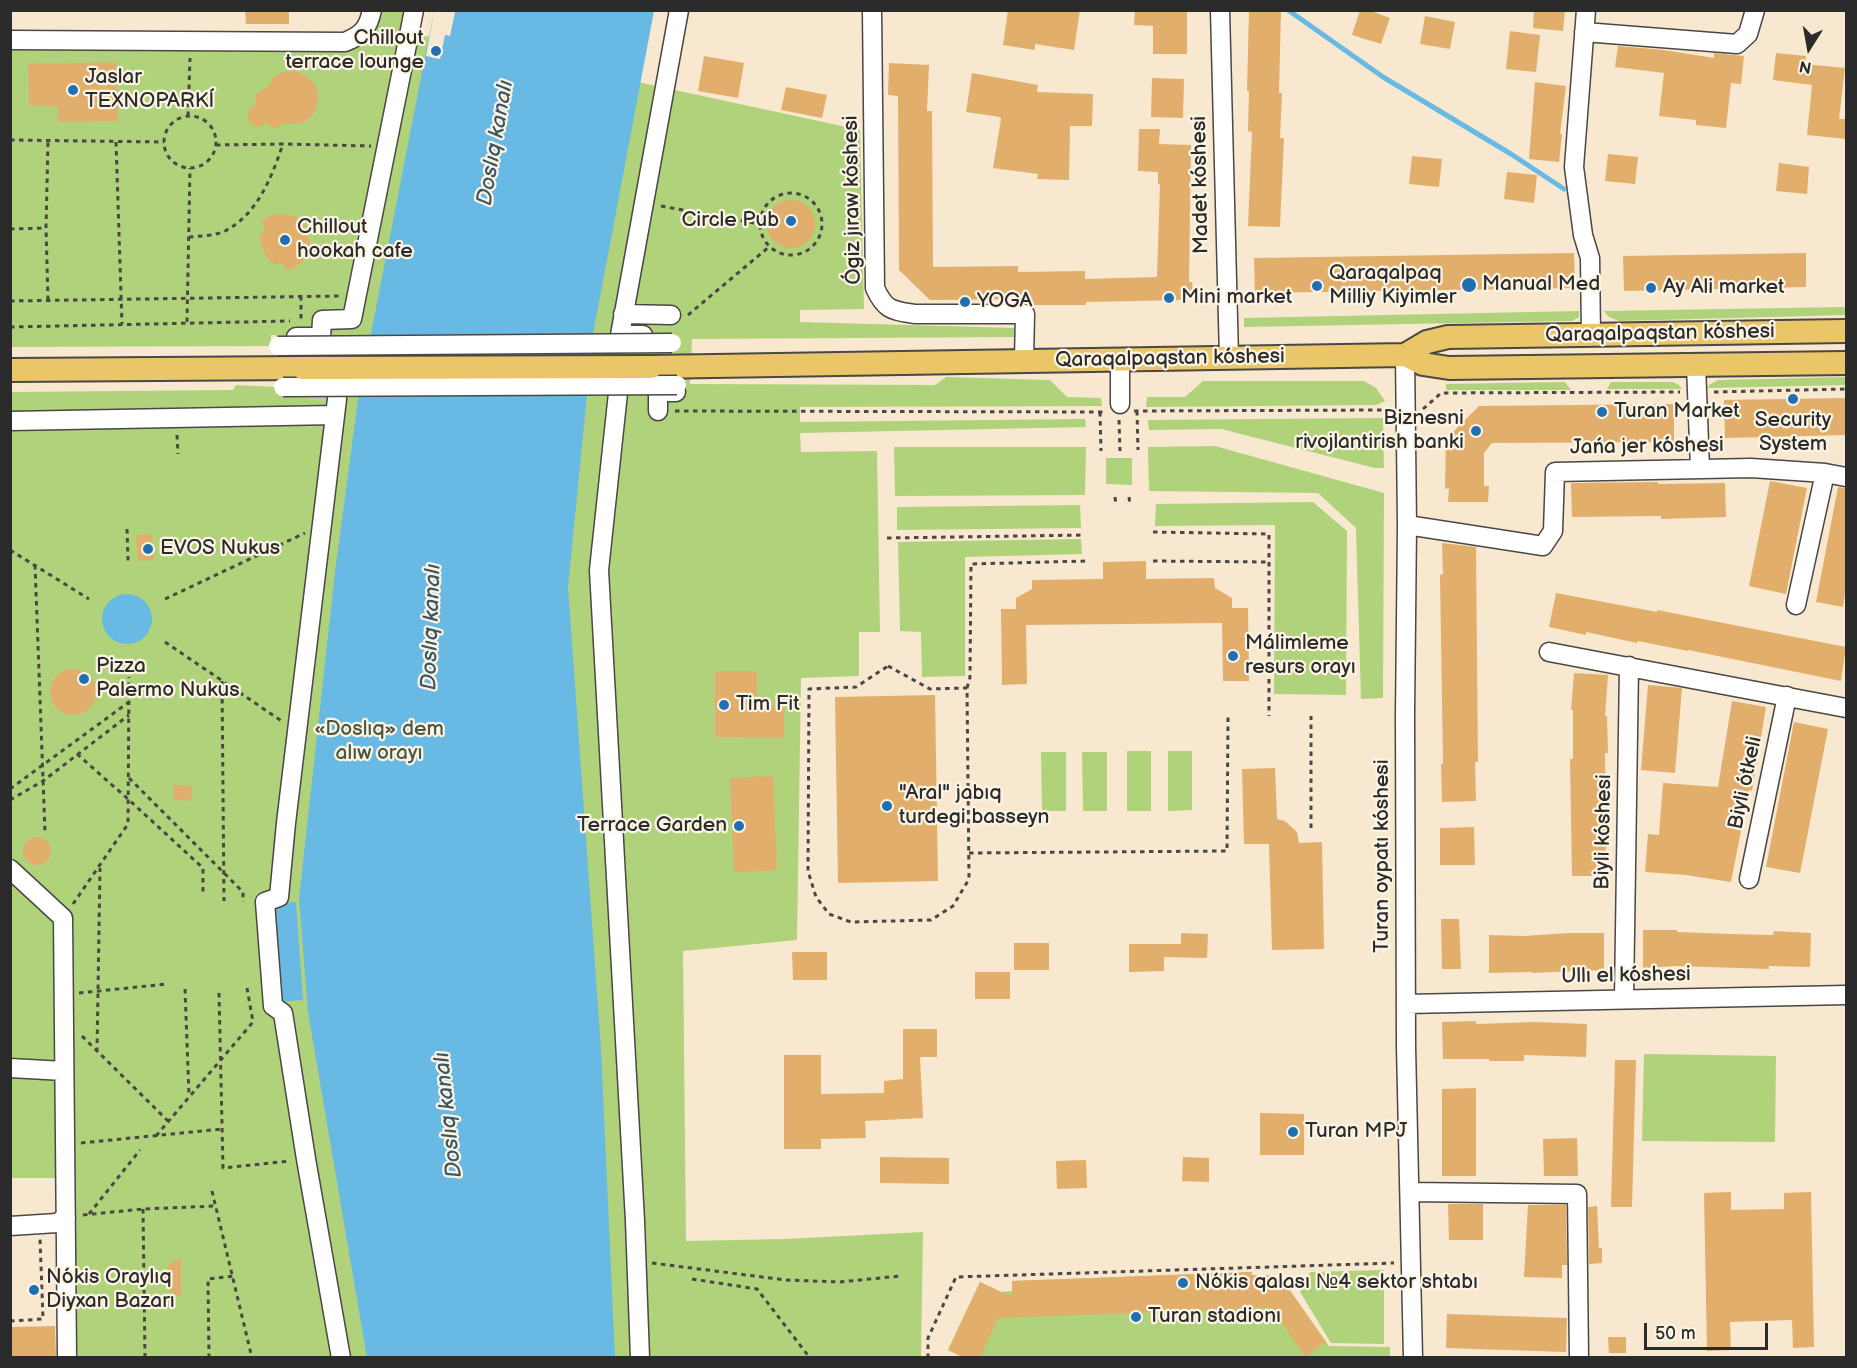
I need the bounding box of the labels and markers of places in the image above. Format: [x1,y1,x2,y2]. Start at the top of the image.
place label: Chillout terrace lounge [285,26,424,76]
marker: Chillout terrace lounge [429,44,443,58]
place label: Jaslar TEXNOPARKÍ [85,65,215,115]
marker: Jaslar TEXNOPARKÍ [66,83,80,97]
place label: Circle Pub [681,208,779,234]
marker: Circle Pub [784,214,798,228]
place label: Chillout hookah cafe [297,215,413,265]
marker: Chillout hookah cafe [278,233,292,247]
place label: Qaraqalpaq Milliy Kiyimler [1329,261,1456,311]
place label: Manual Med [1482,272,1600,298]
place label: Ay Ali market [1663,275,1784,301]
marker: Manual Med [1460,276,1478,294]
marker: Qaraqalpaq Milliy Kiyimler [1310,279,1324,293]
marker: Ay Ali market [1644,281,1658,295]
place label: Mini market [1181,285,1292,311]
place label: YOGA [977,289,1032,315]
marker: Mini market [1162,291,1176,305]
marker: YOGA [958,295,972,309]
marker: Security System [1786,392,1800,406]
place label: Turan Market [1614,399,1740,425]
marker: Turan Market [1595,405,1609,419]
place label: Biznesni rivojlantirish banki [1295,406,1464,456]
place label: Security System [1755,408,1831,458]
marker: Biznesni rivojlantirish banki [1469,424,1483,438]
place label: EVOS Nukus [160,536,280,562]
marker: EVOS Nukus [141,542,155,556]
place label: Málimleme resurs orayı [1245,631,1356,681]
marker: Málimleme resurs orayı [1226,649,1240,663]
place label: Pizza Palermo Nukus [96,654,240,704]
marker: Pizza Palermo Nukus [77,672,91,686]
place label: Tim Fit [736,692,800,718]
marker: Tim Fit [717,698,731,712]
place label: "Aral" jabıq turdegi basseyn [899,781,1049,831]
marker: "Aral" jabıq turdegi basseyn [880,799,894,813]
place label: Terrace Garden [577,813,727,839]
marker: Terrace Garden [732,819,746,833]
place label: Turan MPJ [1305,1119,1407,1145]
marker: Turan MPJ [1286,1125,1300,1139]
place label: Nókis Oraylıq Diyxan Bazarı [46,1265,175,1315]
place label: Nókis qalası №4 sektor shtabı [1195,1270,1478,1296]
marker: Nókis qalası №4 sektor shtabı [1176,1276,1190,1290]
marker: Nókis Oraylıq Diyxan Bazarı [27,1283,41,1297]
place label: Turan stadionı [1148,1304,1281,1330]
marker: Turan stadionı [1129,1310,1143,1324]

